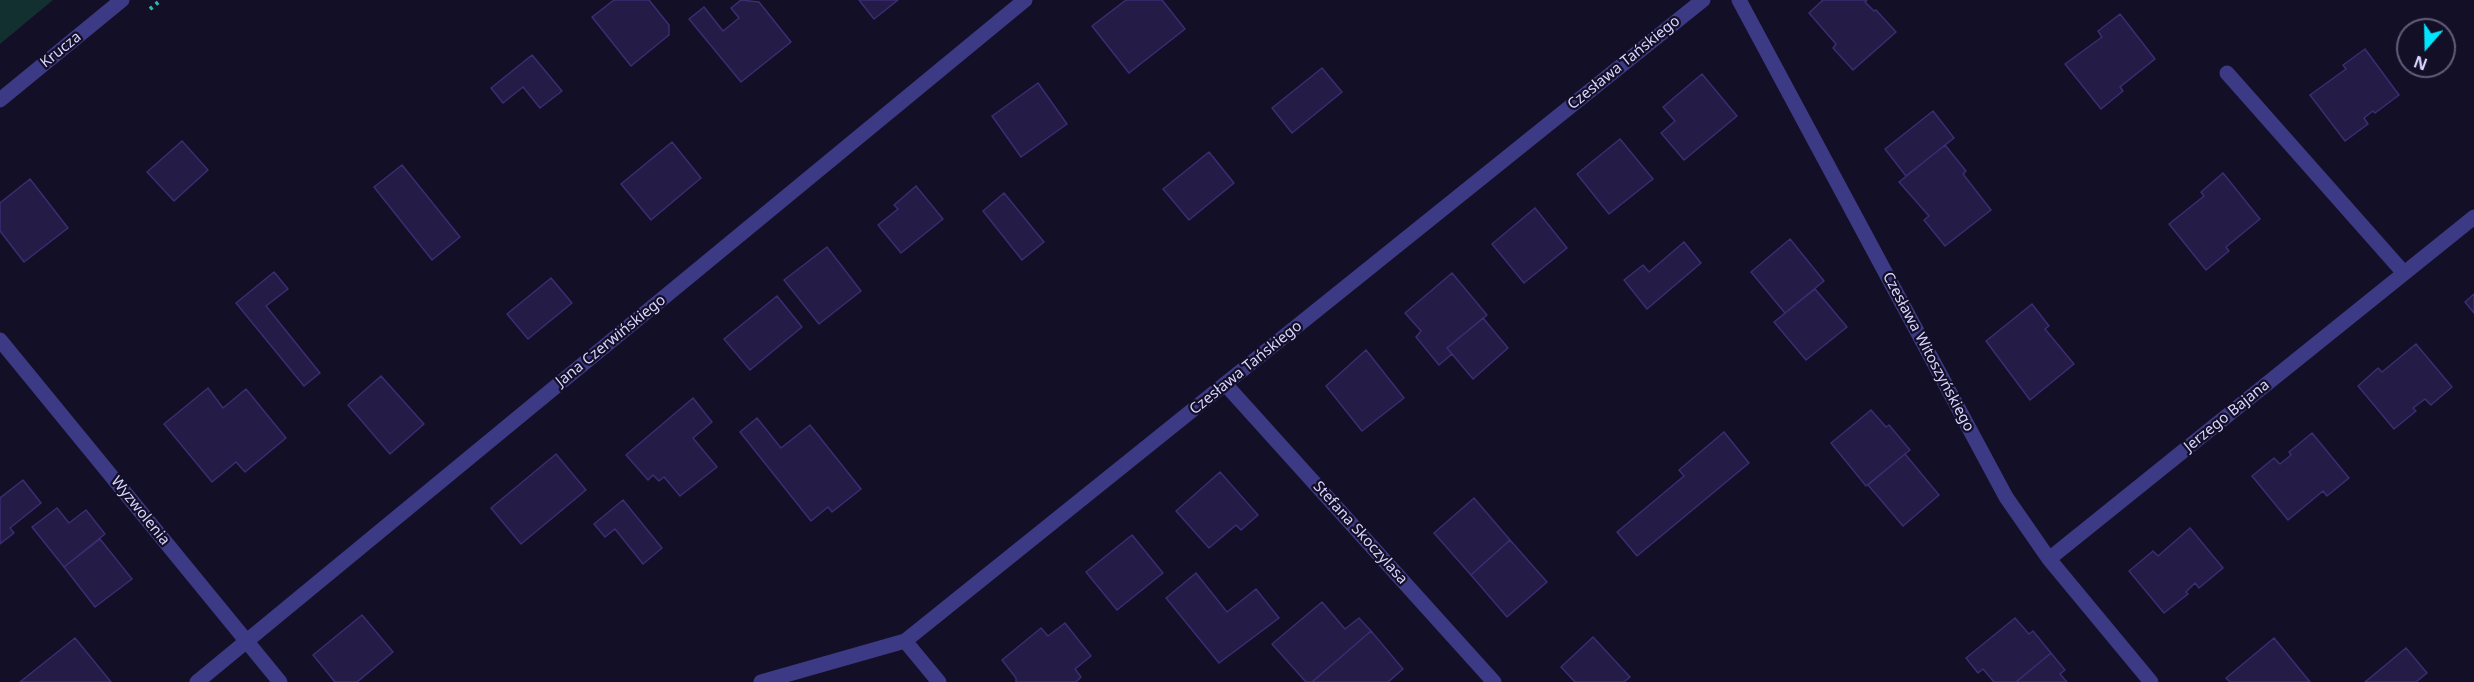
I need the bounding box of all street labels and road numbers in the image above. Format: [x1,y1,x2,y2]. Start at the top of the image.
street label: Czesława Tańskiego [1564,12,1684,114]
street label: Krucza [37,28,85,72]
street label: Czesława Witoszyńskiego [1878,269,1978,435]
street label: Jana Czerwińskiego [552,291,670,391]
street label: Czesława Tańskiego [1186,317,1306,419]
street label: Jerzego Bajana [2181,376,2273,456]
street label: Wyzwolenia [107,473,173,549]
street label: Stefana Skoczylasa [1309,478,1411,588]

